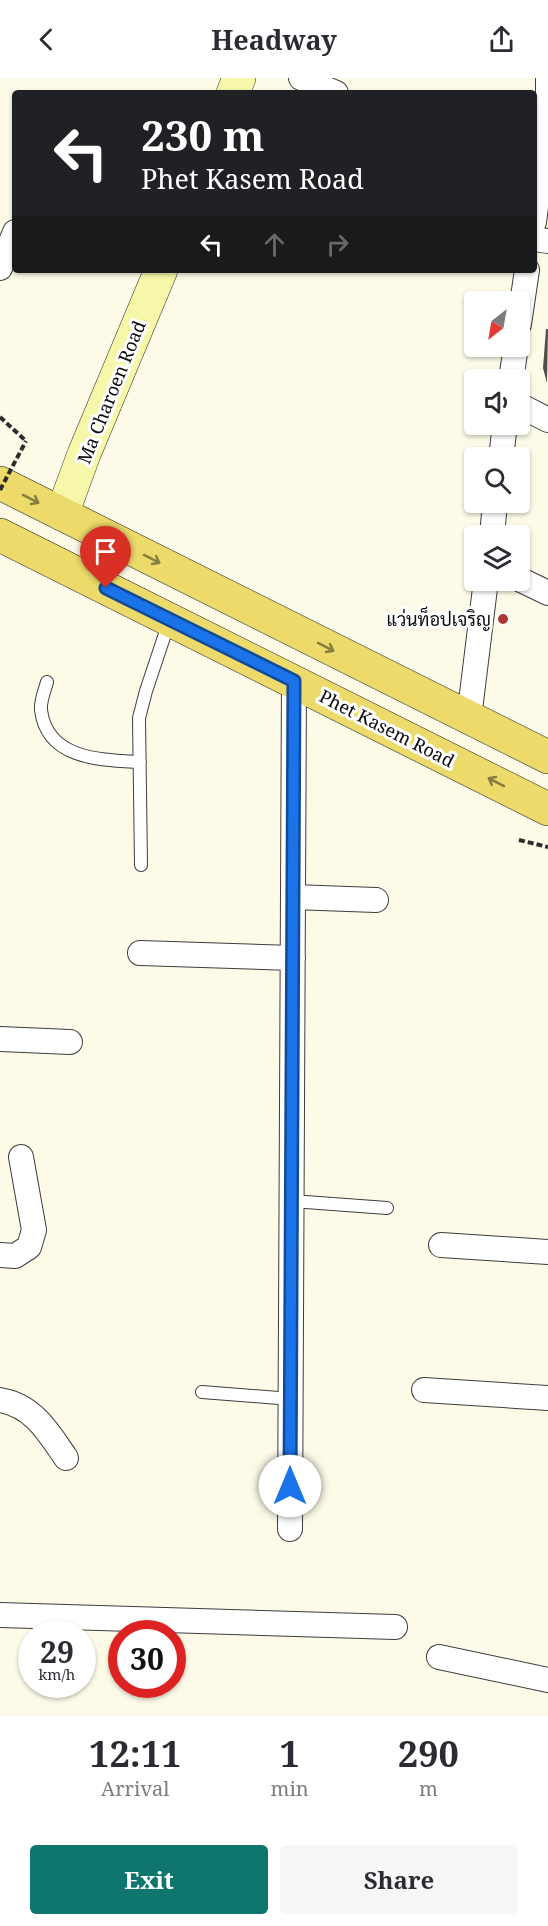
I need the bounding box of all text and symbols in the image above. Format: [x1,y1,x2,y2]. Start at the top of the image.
text: Headway [211,21,337,58]
icon: back [30,23,63,56]
icon: share [485,23,518,56]
text: 230 m [141,106,265,163]
icon: left [42,114,120,192]
text: Phet Kasem Road [141,160,364,197]
icon: left [195,228,228,261]
icon: ahead [258,228,291,261]
icon: right [321,228,354,261]
north arrow [464,291,530,357]
map controls [464,291,530,591]
street label: Ma Charoen Road [71,317,151,467]
button: sound [464,369,530,435]
button: search [464,447,530,513]
one-way arrow [22,493,39,505]
button: layers [464,525,530,591]
pin [80,526,131,588]
icon: arrive [89,535,122,568]
one-way arrow [143,554,161,566]
place label: แว่นท็อปเจริญ [386,606,491,631]
marker: แว่นท็อปเจริญ [496,612,510,626]
one-way arrow [317,641,335,653]
street label: Phet Kasem Road [315,684,459,772]
one-way arrow [487,776,505,788]
position arrow [258,1454,322,1518]
speed limit sign: 30 [108,1620,186,1698]
text: 29 [40,1631,74,1672]
text: km/h [39,1664,75,1684]
text: 12:11 [89,1729,181,1778]
text: 1 [279,1729,300,1778]
text: 290 [398,1729,459,1778]
text: Arrival [101,1775,169,1802]
text: min [271,1775,309,1802]
text: m [419,1775,438,1802]
button: Exit [30,1845,268,1914]
button: Share [280,1845,518,1914]

